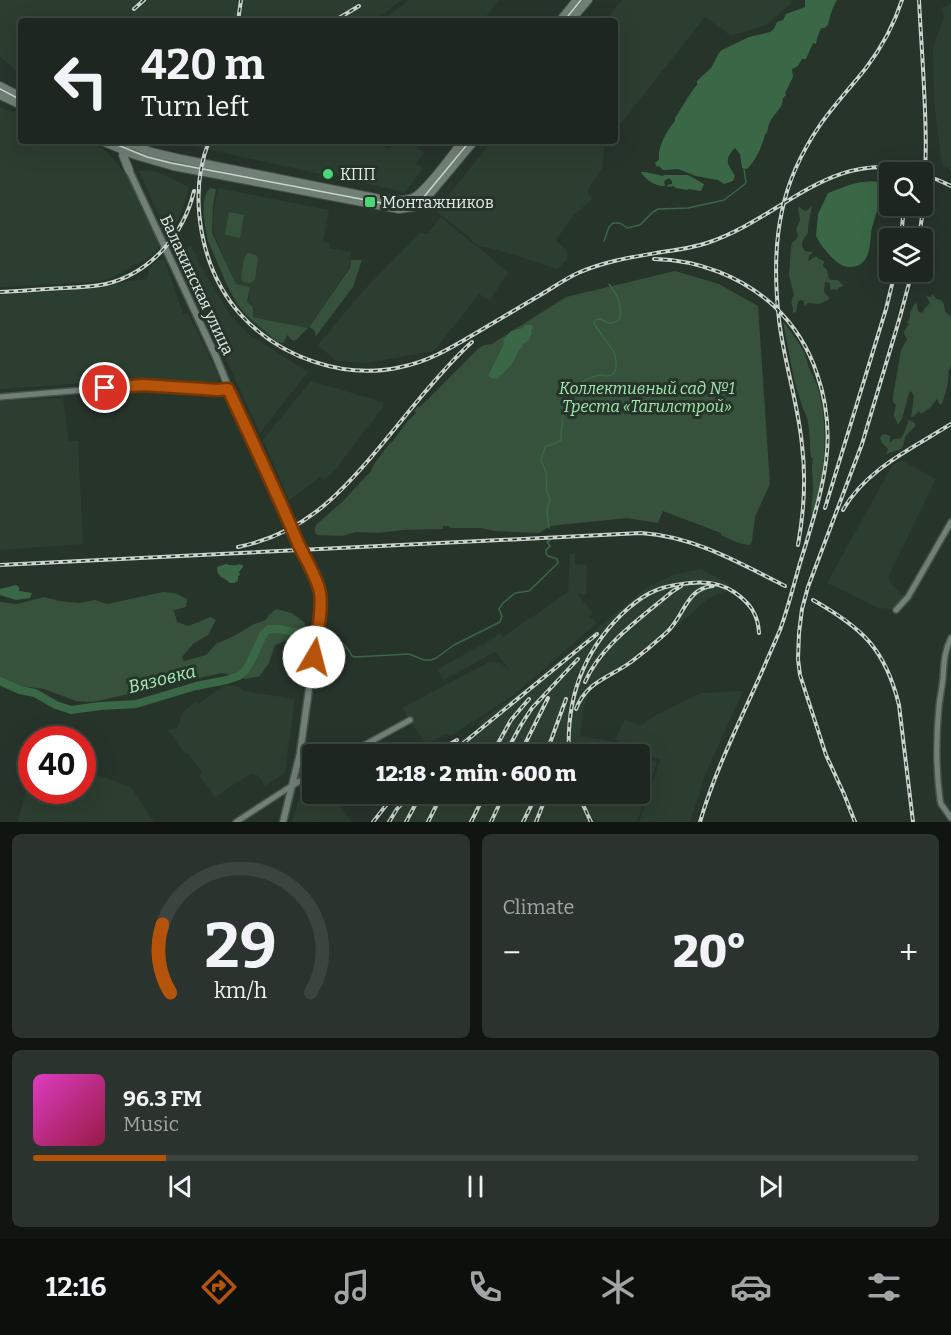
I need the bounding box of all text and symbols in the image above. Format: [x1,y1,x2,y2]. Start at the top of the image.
text: 420 m [141,40,265,90]
icon: left [42,42,120,120]
text: Turn left [141,91,249,123]
map controls [879,162,933,282]
button: search [879,162,933,216]
place label: КПП [340,165,376,184]
marker: КПП [321,167,335,181]
place label: Монтажников [382,193,494,212]
marker: Монтажников [363,195,377,209]
street label: Балакинская улица [156,212,238,358]
button: layers [879,228,933,282]
pin [79,362,130,413]
icon: arrive [88,371,121,404]
park label: Коллективный сад №1 Треста «Тагилстрой» [559,379,735,416]
position arrow [282,625,346,689]
water label: Вязовка [126,660,198,698]
speed limit sign: 40 [18,726,96,804]
text: 12:18 · 2 min · 600 m [376,760,576,787]
text: Climate [503,895,574,919]
text: 29 [205,909,277,984]
text: 20° [673,925,747,979]
text: − [503,933,521,973]
text: + [899,933,918,973]
text: km/h [214,978,267,1004]
text: 96.3 FM [123,1085,202,1112]
text: Music [123,1112,179,1136]
icon: previous [164,1170,197,1203]
icon: pause [459,1170,492,1203]
icon: next [754,1170,787,1203]
icon: directions [198,1266,240,1308]
icon: music [331,1266,373,1308]
icon: phone [464,1266,506,1308]
icon: climate [597,1266,639,1308]
icon: car [730,1266,772,1308]
icon: filters [863,1266,905,1308]
text: 12:16 [46,1271,106,1303]

